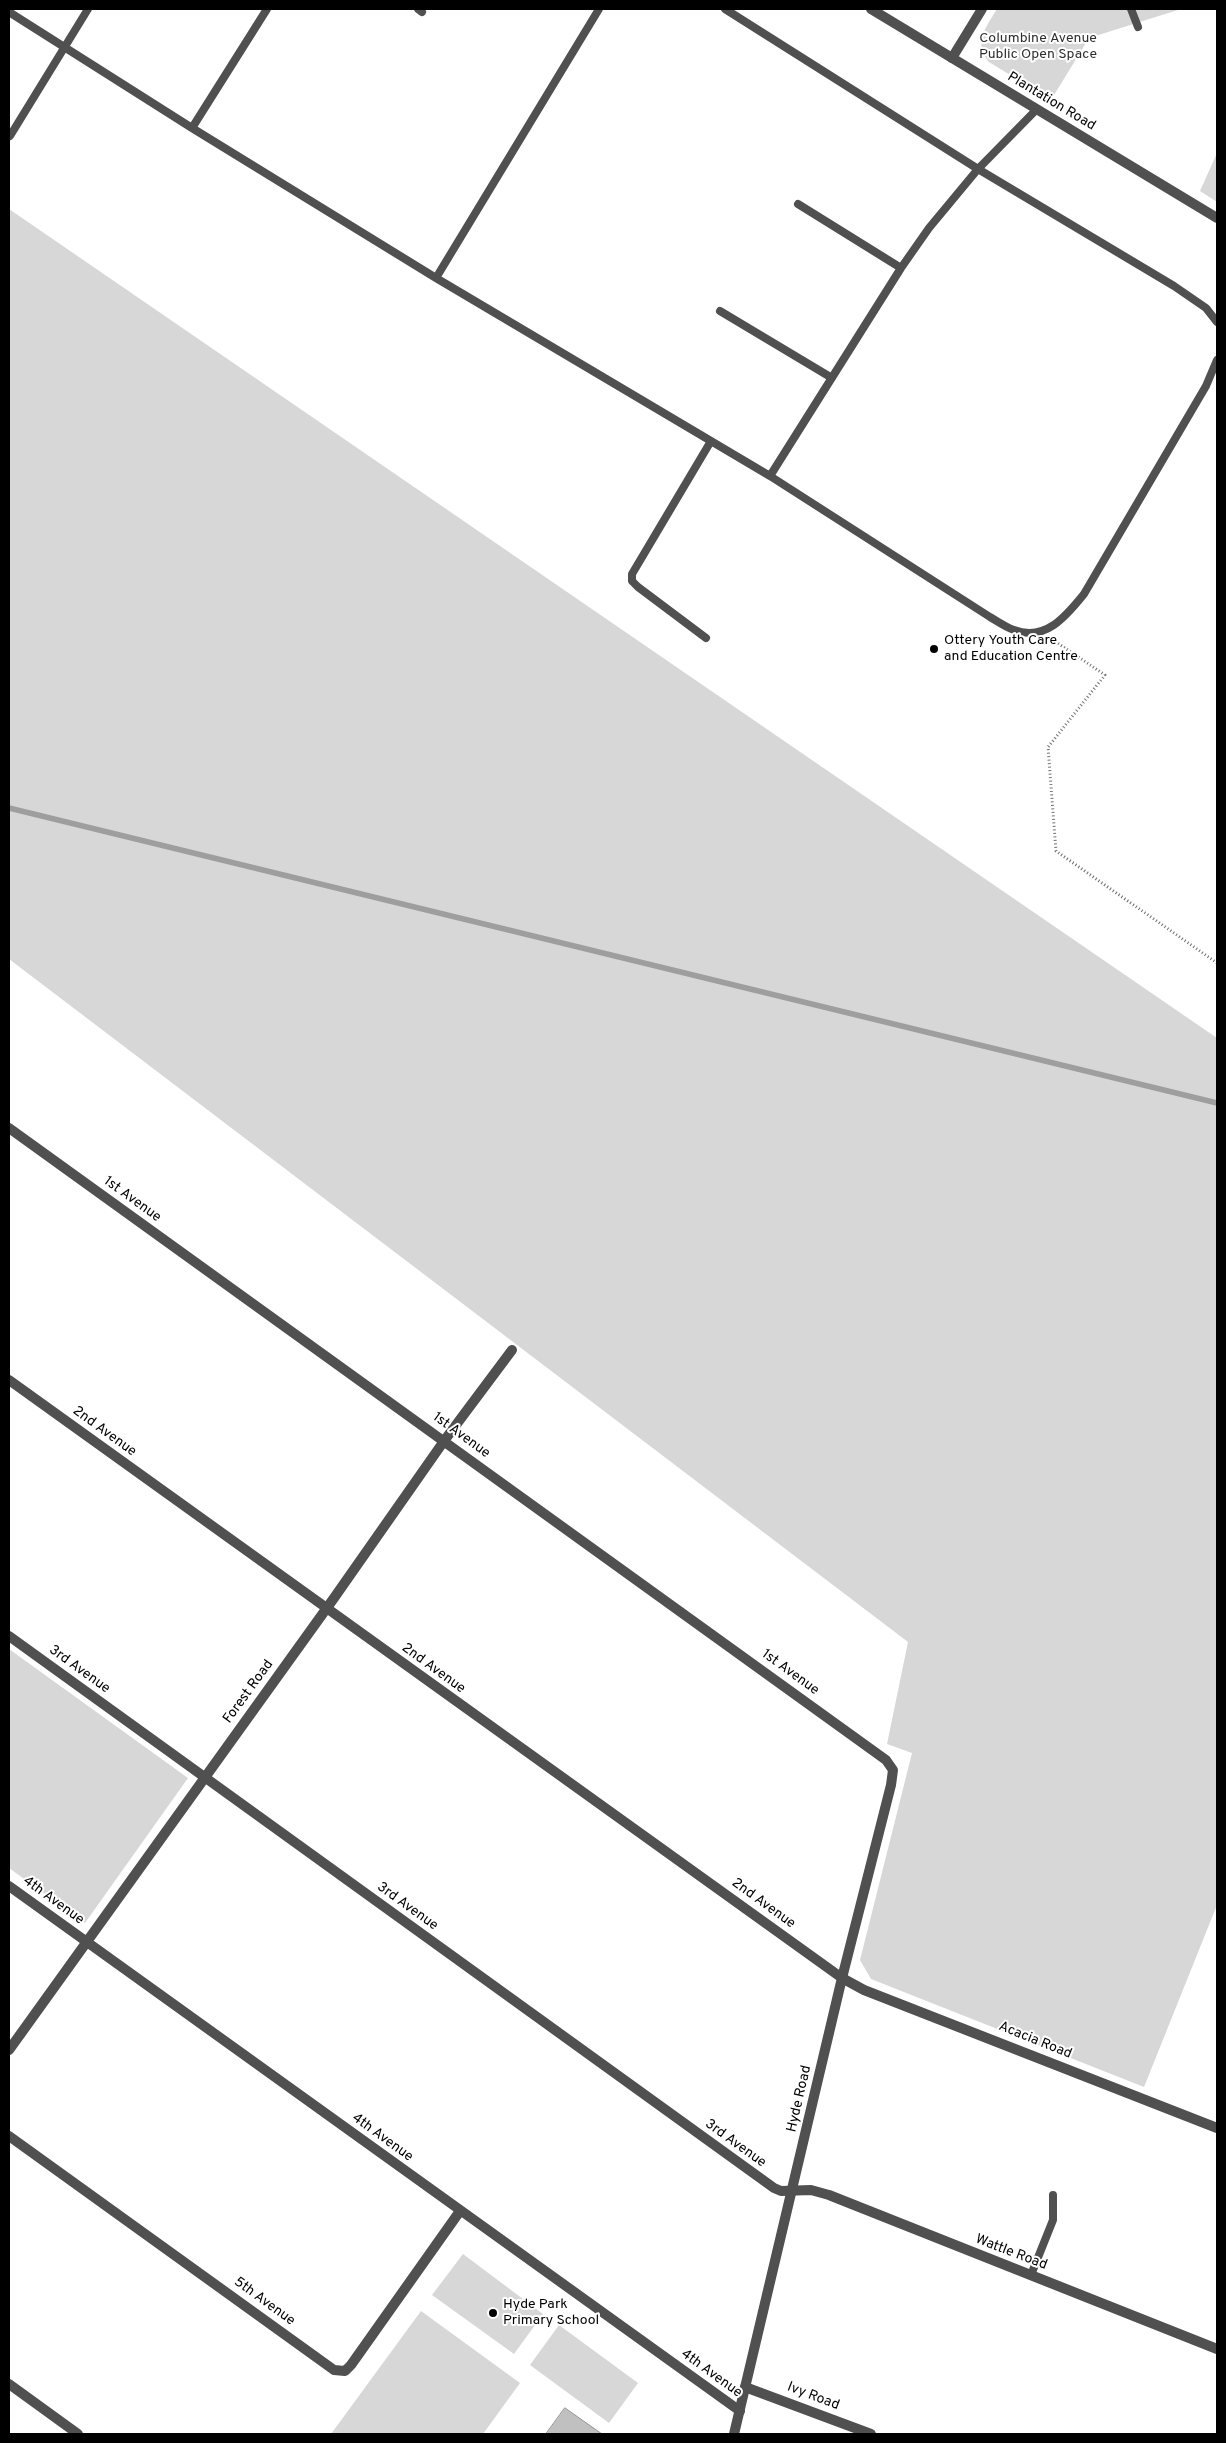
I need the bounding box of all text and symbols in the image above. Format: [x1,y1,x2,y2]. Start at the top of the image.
park label: Columbine Avenue Public Open Space [979,31,1097,64]
street label: Plantation Road [1004,69,1098,135]
place label: Ottery Youth Care and Education Centre [944,633,1078,666]
marker: Ottery Youth Care and Education Centre [928,643,940,655]
street label: 1st Avenue [100,1174,164,1226]
street label: 2nd Avenue [69,1403,139,1461]
street label: 1st Avenue [429,1410,493,1462]
street label: 2nd Avenue [398,1640,468,1698]
street label: 3rd Avenue [45,1642,113,1698]
street label: 1st Avenue [758,1647,822,1699]
street label: Forest Road [220,1657,278,1727]
street label: 4th Avenue [19,1873,87,1929]
street label: 2nd Avenue [728,1875,798,1933]
street label: 3rd Avenue [373,1879,441,1935]
street label: Acacia Road [996,2019,1074,2063]
street label: Hyde Road [784,2064,816,2134]
street label: 4th Avenue [348,2110,416,2166]
street label: 3rd Avenue [701,2116,769,2172]
street label: Wattle Road [973,2232,1049,2274]
street label: 5th Avenue [230,2274,298,2330]
place label: Hyde Park Primary School [503,2297,599,2330]
marker: Hyde Park Primary School [487,2307,499,2319]
street label: 4th Avenue [677,2346,745,2402]
street label: Ivy Road [784,2379,842,2415]

